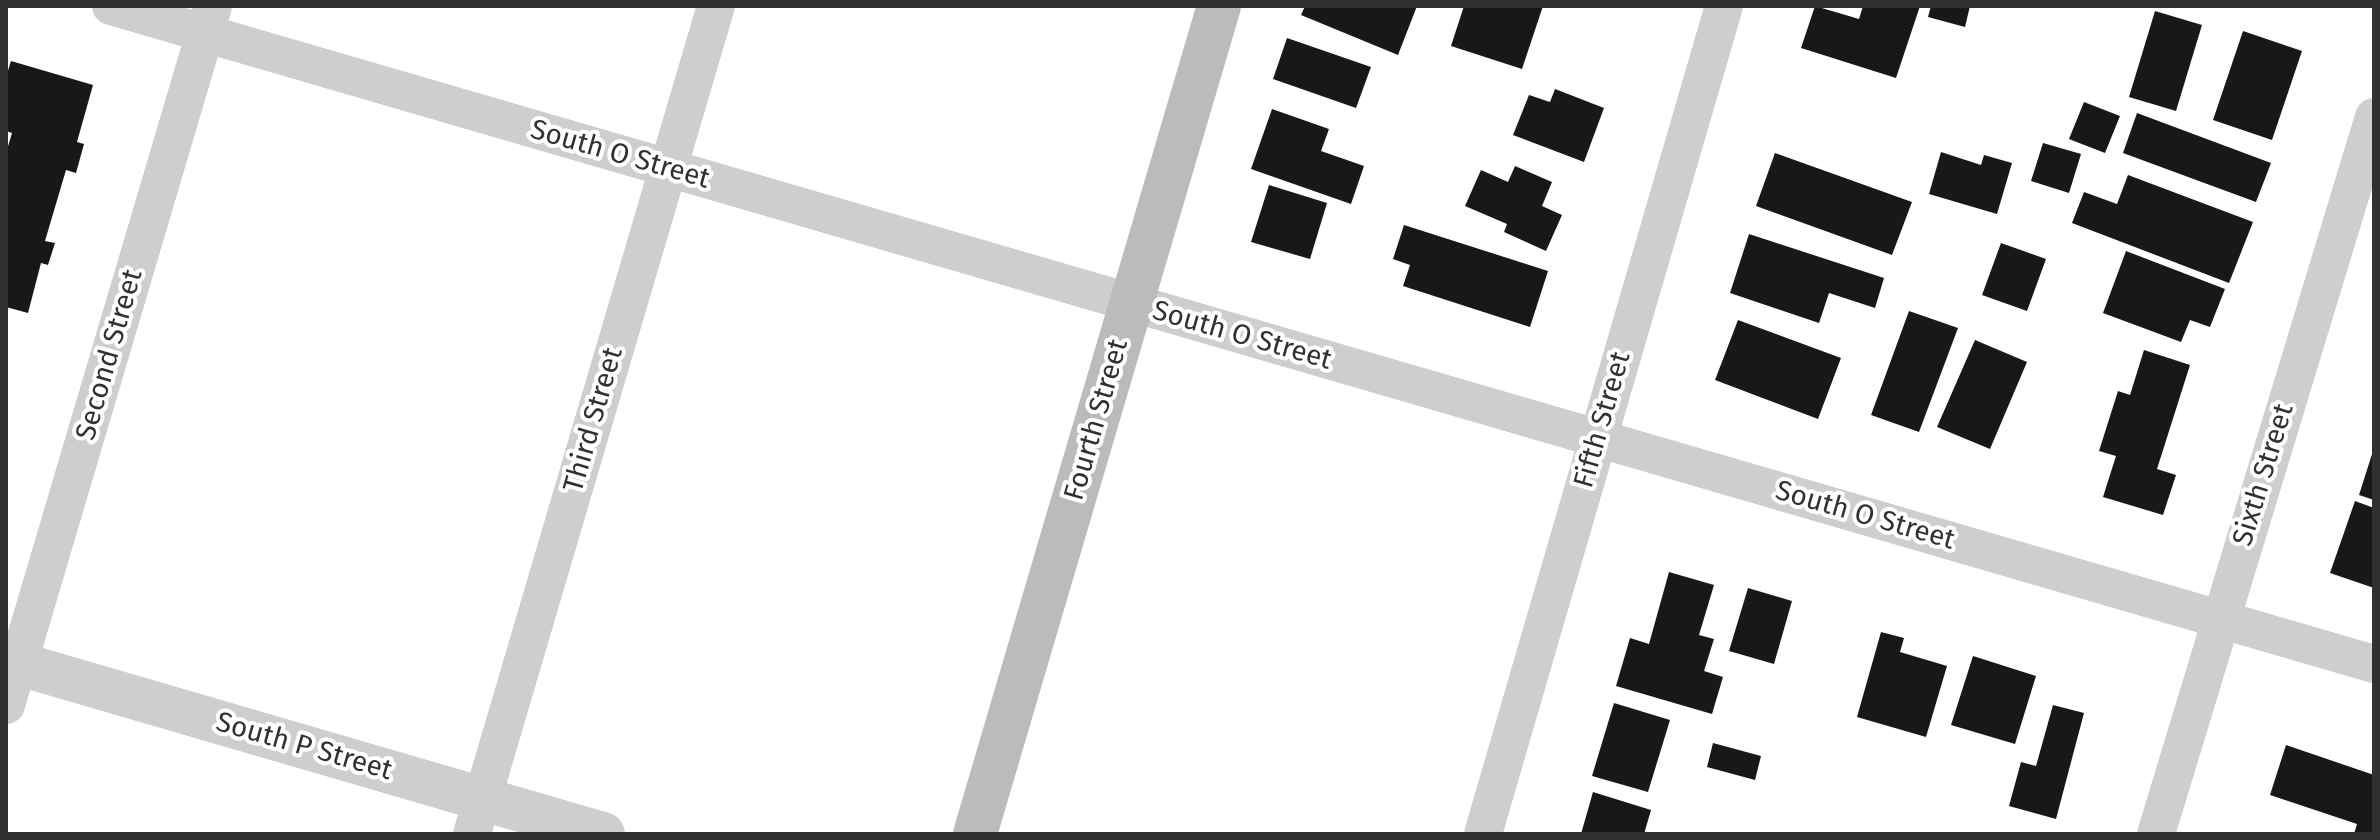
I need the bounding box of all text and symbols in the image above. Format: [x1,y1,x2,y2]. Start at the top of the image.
street label: South O Street [527,113,713,197]
street label: Second Street [70,266,150,444]
street label: South O Street [1149,294,1335,378]
street label: Fourth Street [1058,336,1136,504]
street label: Third Street [557,344,631,496]
street label: Fifth Street [1568,348,1638,492]
street label: Sixth Street [2226,400,2302,550]
street label: South O Street [1772,474,1958,558]
street label: South P Street [212,706,396,788]

